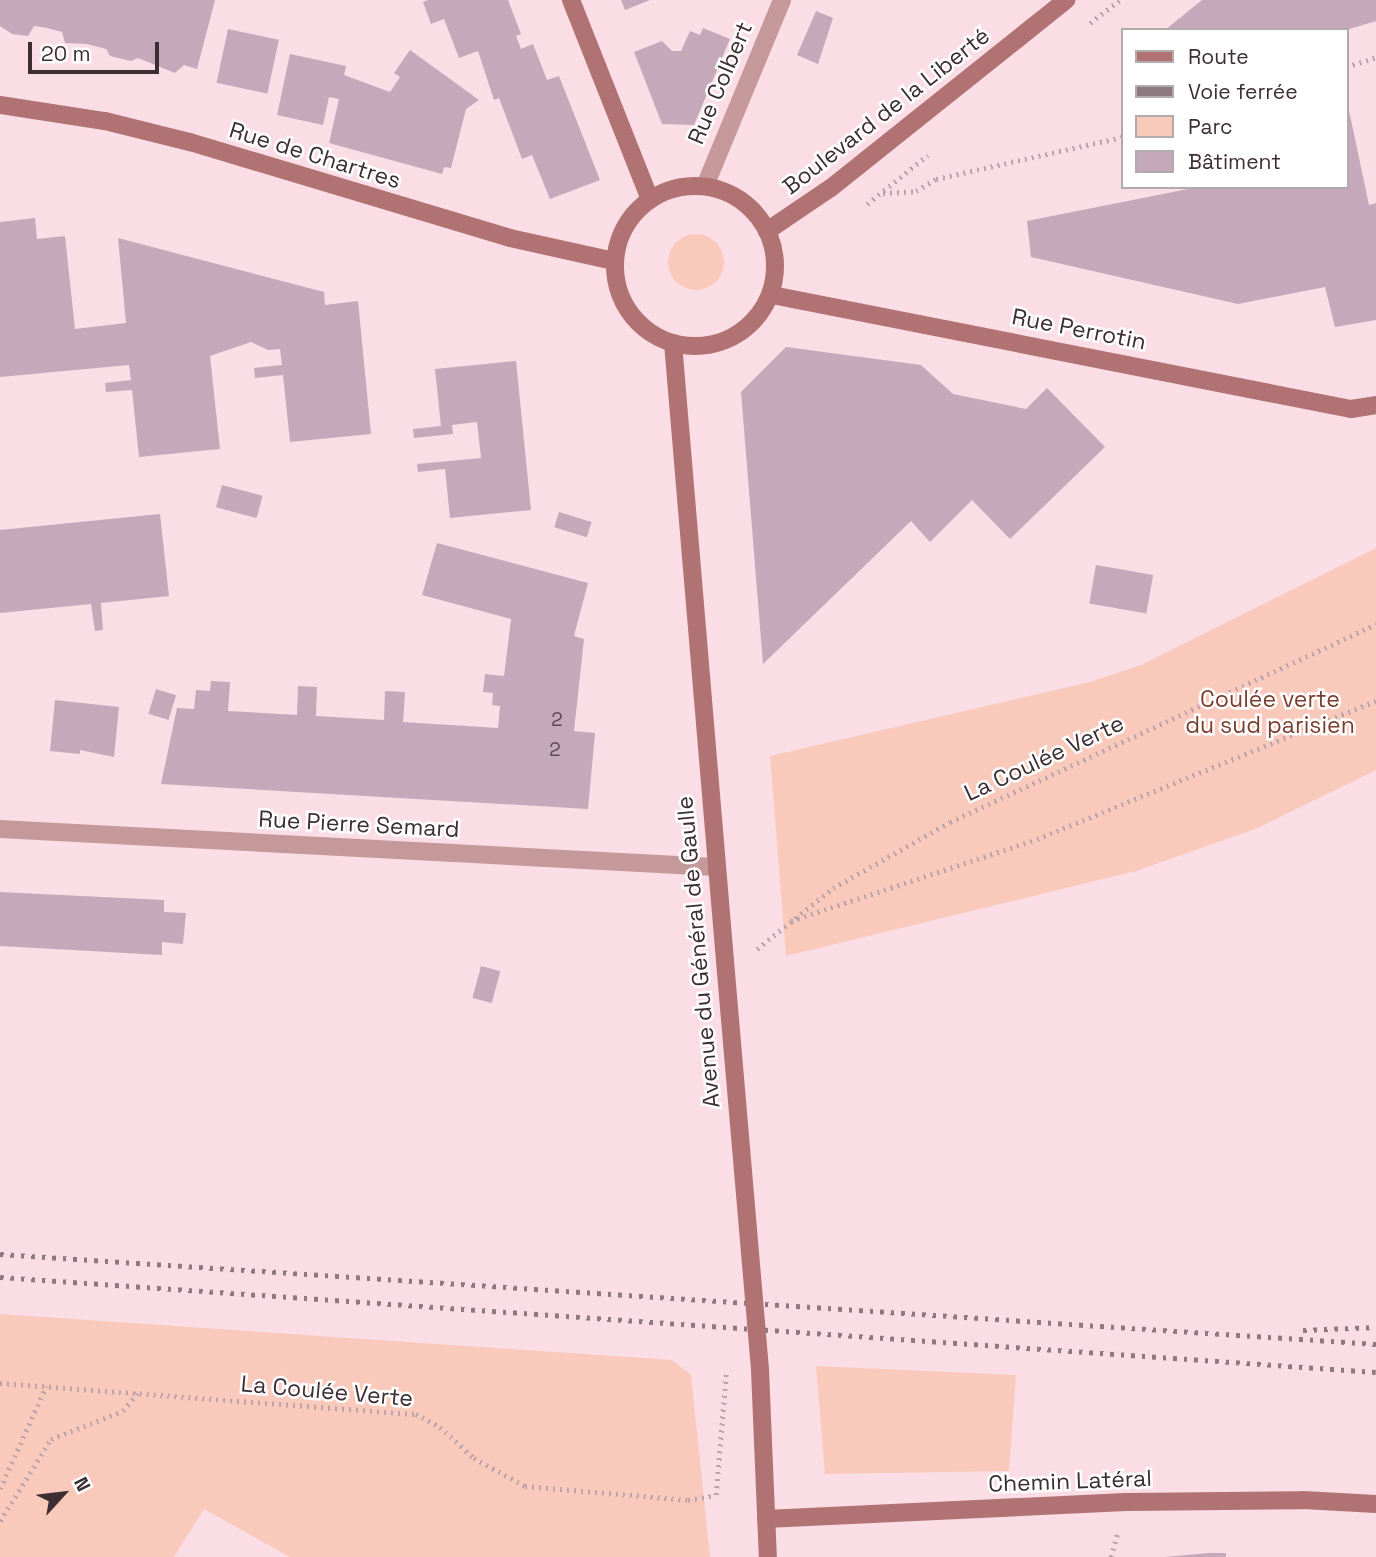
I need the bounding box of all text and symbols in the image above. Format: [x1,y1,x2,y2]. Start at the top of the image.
street label: Rue Colbert [682,18,758,148]
street label: Boulevard de la Liberté [777,22,995,200]
scale bar [32,28,163,72]
legend [1120,28,1348,189]
text: 20 m [41,40,91,67]
text: Route [1188,43,1249,70]
text: Voie ferrée [1188,78,1298,105]
text: Parc [1188,113,1233,140]
street label: Rue de Chartres [226,116,404,194]
text: Bâtiment [1188,148,1281,175]
street label: Rue Perrotin [1010,302,1148,356]
park label: Coulée verte du sud parisien [1185,685,1355,739]
house number: 2 [551,709,563,731]
street label: La Coulée Verte [960,709,1128,807]
house number: 2 [549,739,561,761]
street label: Avenue du Général de Gaulle [671,795,725,1109]
street label: Rue Pierre Semard [258,805,460,843]
street label: La Coulée Verte [240,1370,414,1412]
north arrow [28,1459,98,1529]
street label: Chemin Latéral [988,1464,1152,1498]
text: N [68,1473,96,1496]

